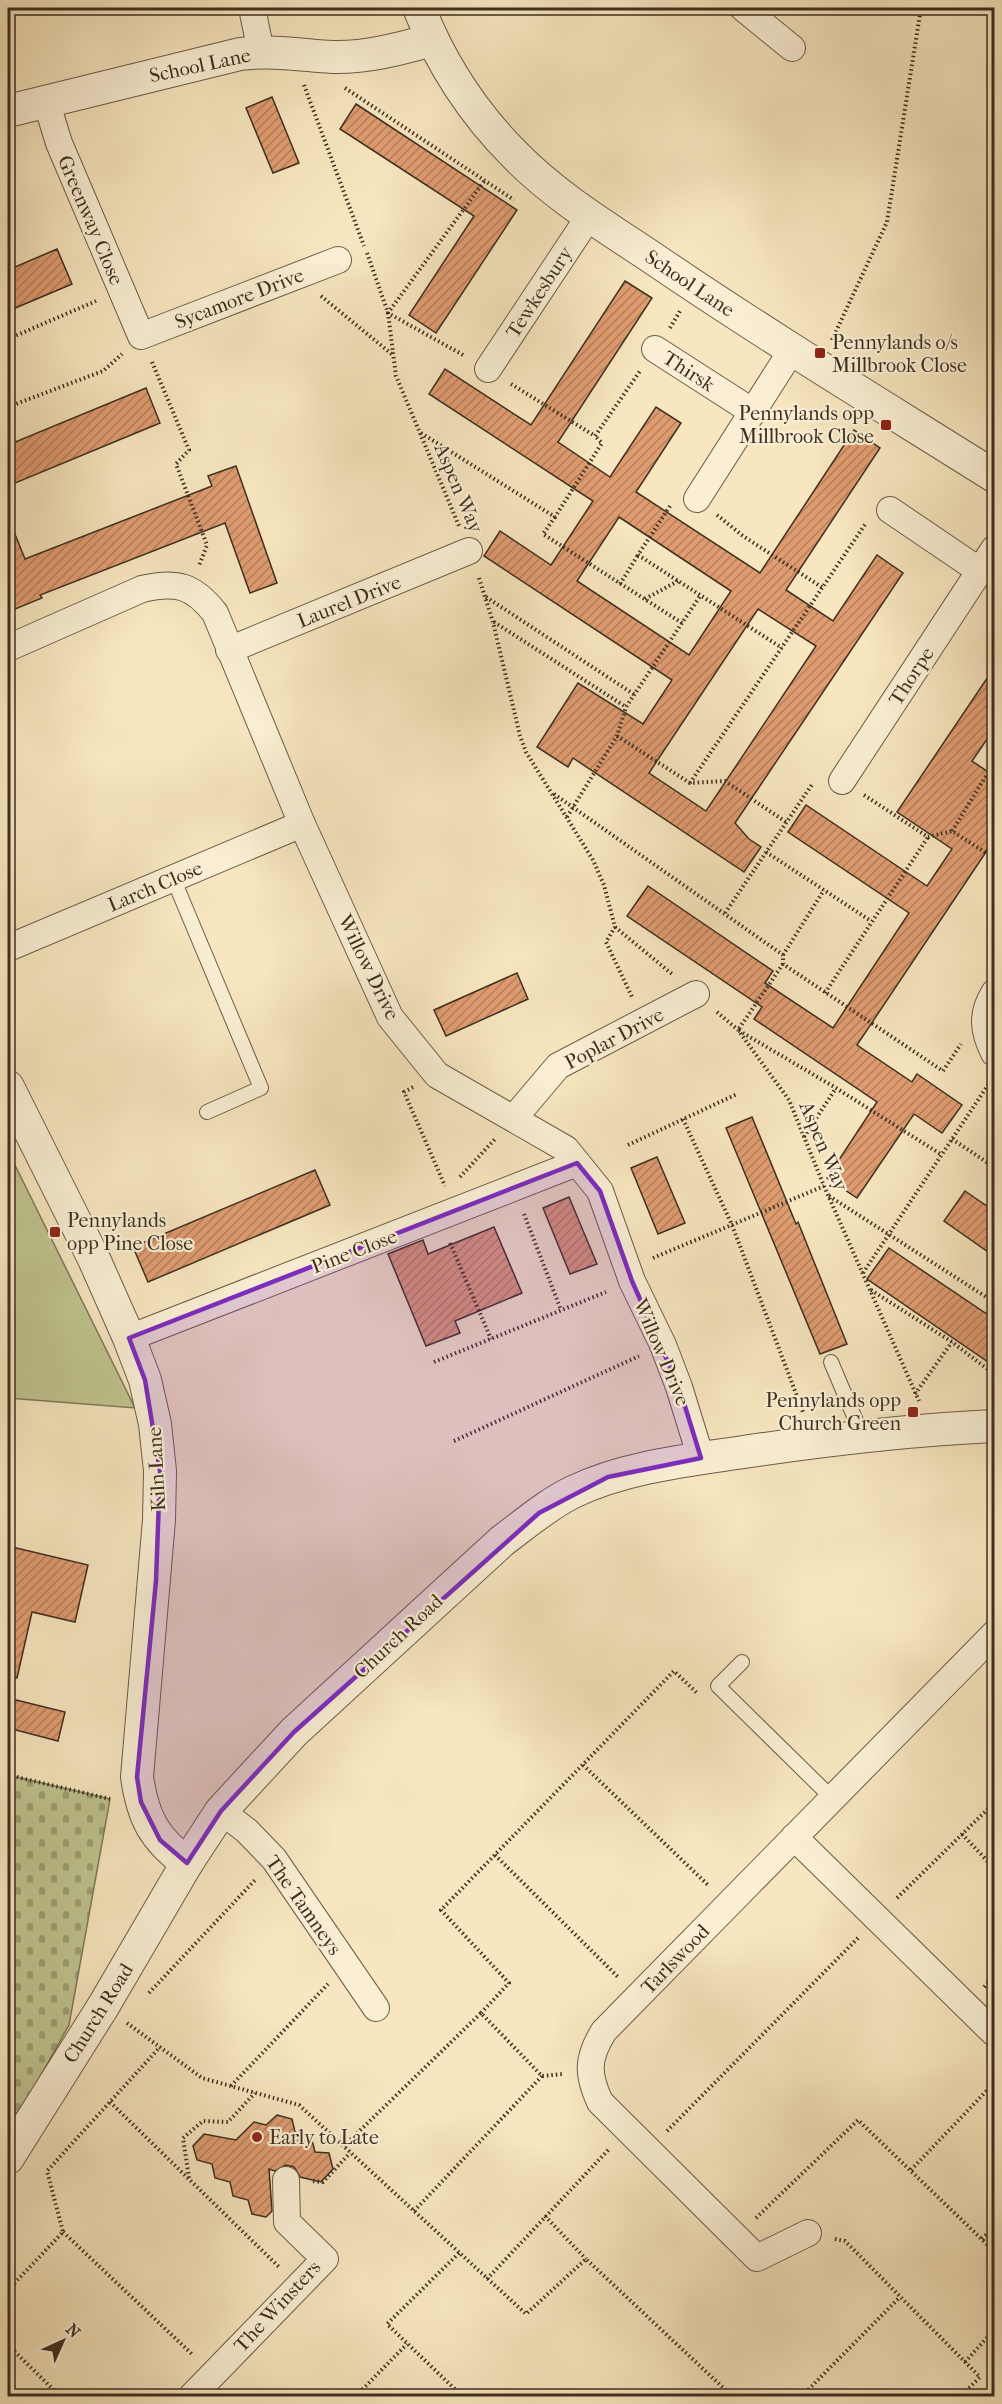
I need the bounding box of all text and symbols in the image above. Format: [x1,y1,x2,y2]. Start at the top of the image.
street label: School Lane [147,44,253,87]
street label: Greenway Close [53,152,128,288]
street label: Tewkesbury [501,241,578,342]
street label: School Lane [641,245,739,322]
street label: Sycamore Drive [171,263,307,334]
place label: Pennylands o/s Millbrook Close [832,331,967,377]
street label: Thirsk [658,346,720,397]
marker: Pennylands o/s Millbrook Close [813,346,827,360]
place label: Pennylands opp Millbrook Close [739,402,874,448]
marker: Pennylands opp Millbrook Close [879,418,893,432]
street label: Aspen Way [429,439,488,538]
street label: Laurel Drive [294,570,404,633]
street label: Thorpe [884,643,939,710]
street label: Larch Close [105,856,206,917]
street label: Willow Drive [333,910,404,1024]
street label: Poplar Drive [561,1003,668,1074]
street label: Aspen Way [794,1097,853,1196]
place label: Pennylands opp Pine Close [67,1209,193,1255]
marker: Pennylands opp Pine Close [48,1225,62,1239]
street label: Pine Close [308,1225,400,1278]
street label: Willow Drive [628,1294,694,1409]
place label: Pennylands opp Church Green [766,1389,901,1435]
marker: Pennylands opp Church Green [906,1405,920,1419]
street label: Kiln Lane [143,1426,170,1512]
street label: Church Road [349,1589,448,1683]
street label: The Tamneys [261,1851,346,1959]
street label: Tarlswood [637,1919,715,1999]
street label: Church Road [59,1958,139,2067]
place label: Early to Late [269,2126,379,2149]
marker: Early to Late [250,2130,264,2144]
street label: The Winsters [229,2256,326,2357]
north arrow [33,2311,93,2371]
text: N [62,2320,85,2342]

